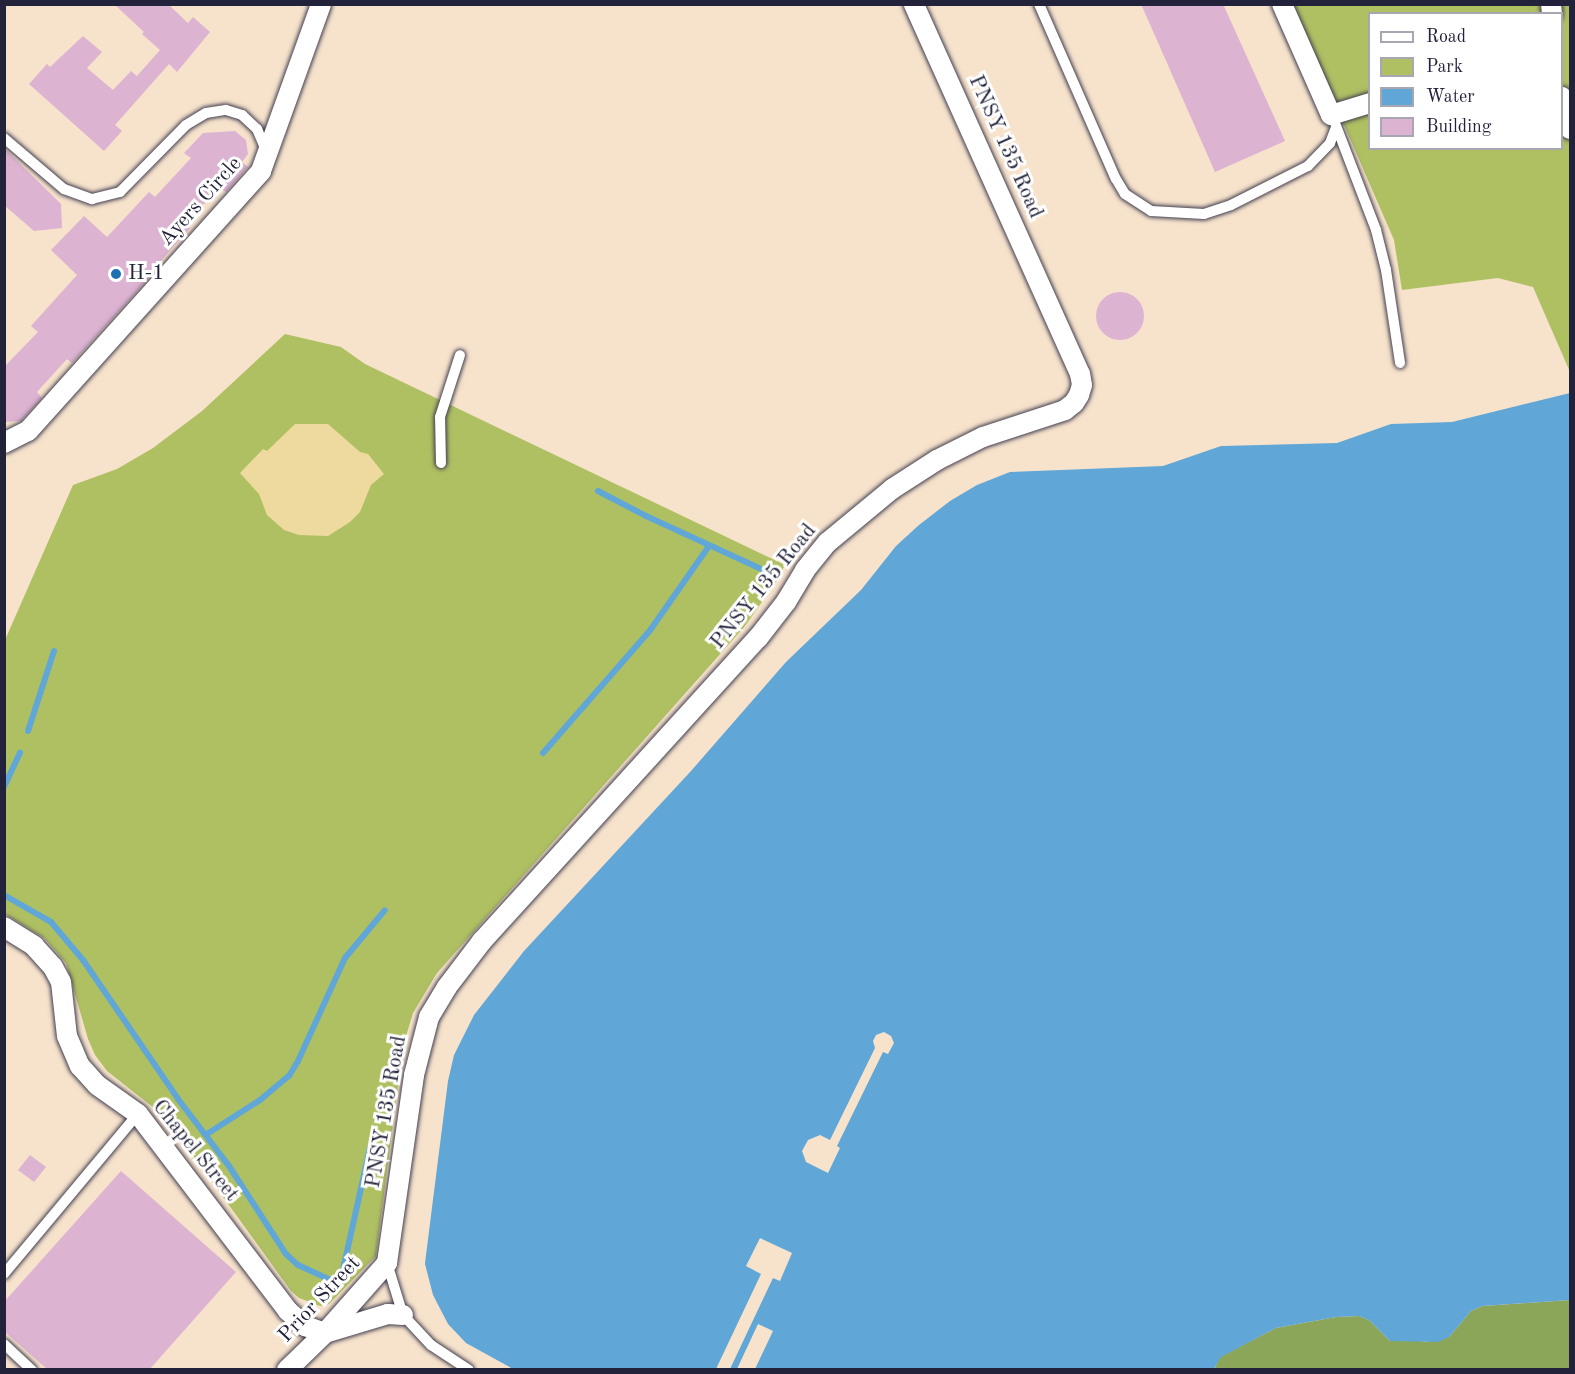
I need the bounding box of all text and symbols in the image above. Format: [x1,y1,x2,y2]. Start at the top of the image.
legend [1368,12,1563,150]
text: Road [1426,28,1466,46]
text: Park [1426,58,1463,76]
street label: PNSY 135 Road [962,72,1048,222]
text: Water [1426,88,1475,106]
text: Building [1426,118,1491,136]
street label: Ayers Circle [154,152,248,252]
place label: H-1 [128,261,164,287]
marker: H-1 [109,267,123,281]
street label: PNSY 135 Road [706,519,822,655]
street label: PNSY 135 Road [361,1034,413,1190]
street label: Chapel Street [146,1095,244,1207]
street label: Prior Street [274,1252,366,1348]

